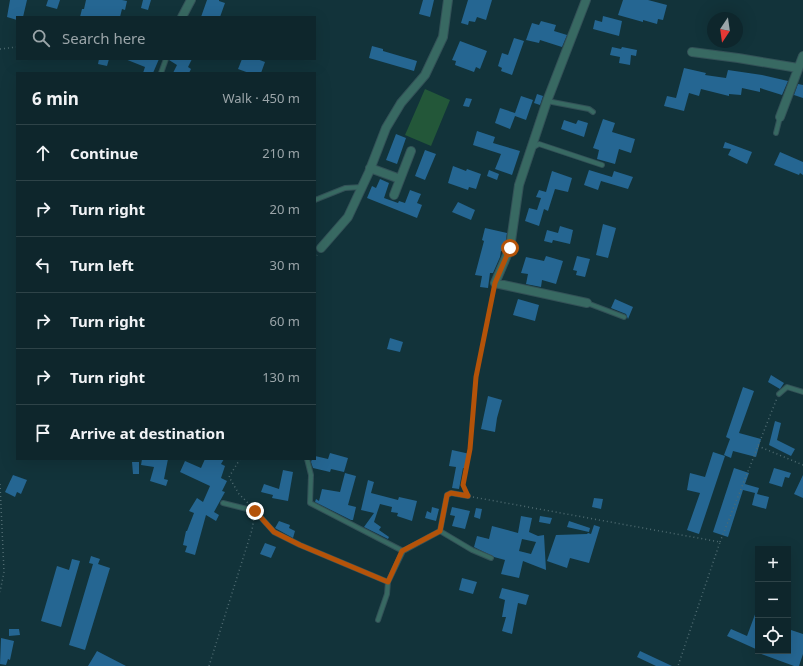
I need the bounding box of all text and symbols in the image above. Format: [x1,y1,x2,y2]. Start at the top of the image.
north arrow [707,12,743,48]
search box [16,16,316,60]
icon: search [30,27,52,49]
text: Search here [62,28,145,48]
text: 6 min [32,87,79,110]
text: Walk · 450 m [222,89,300,107]
icon: ahead [32,142,54,164]
text: Continue [70,143,138,163]
text: 210 m [262,144,300,162]
icon: right [32,198,54,220]
text: Turn right [70,199,145,219]
text: 20 m [270,200,300,218]
route start [501,239,519,257]
icon: left [32,254,54,276]
text: Turn left [70,255,134,275]
text: 30 m [270,256,300,274]
icon: right [32,310,54,332]
text: Turn right [70,311,145,331]
text: 60 m [270,312,300,330]
icon: right [32,366,54,388]
text: Turn right [70,367,145,387]
text: 130 m [262,368,300,386]
icon: arrive [32,422,54,444]
text: Arrive at destination [70,423,225,443]
route end [246,502,264,520]
map controls [755,546,791,654]
button: + [755,546,791,582]
button: − [755,582,791,618]
button: locate [755,618,791,654]

